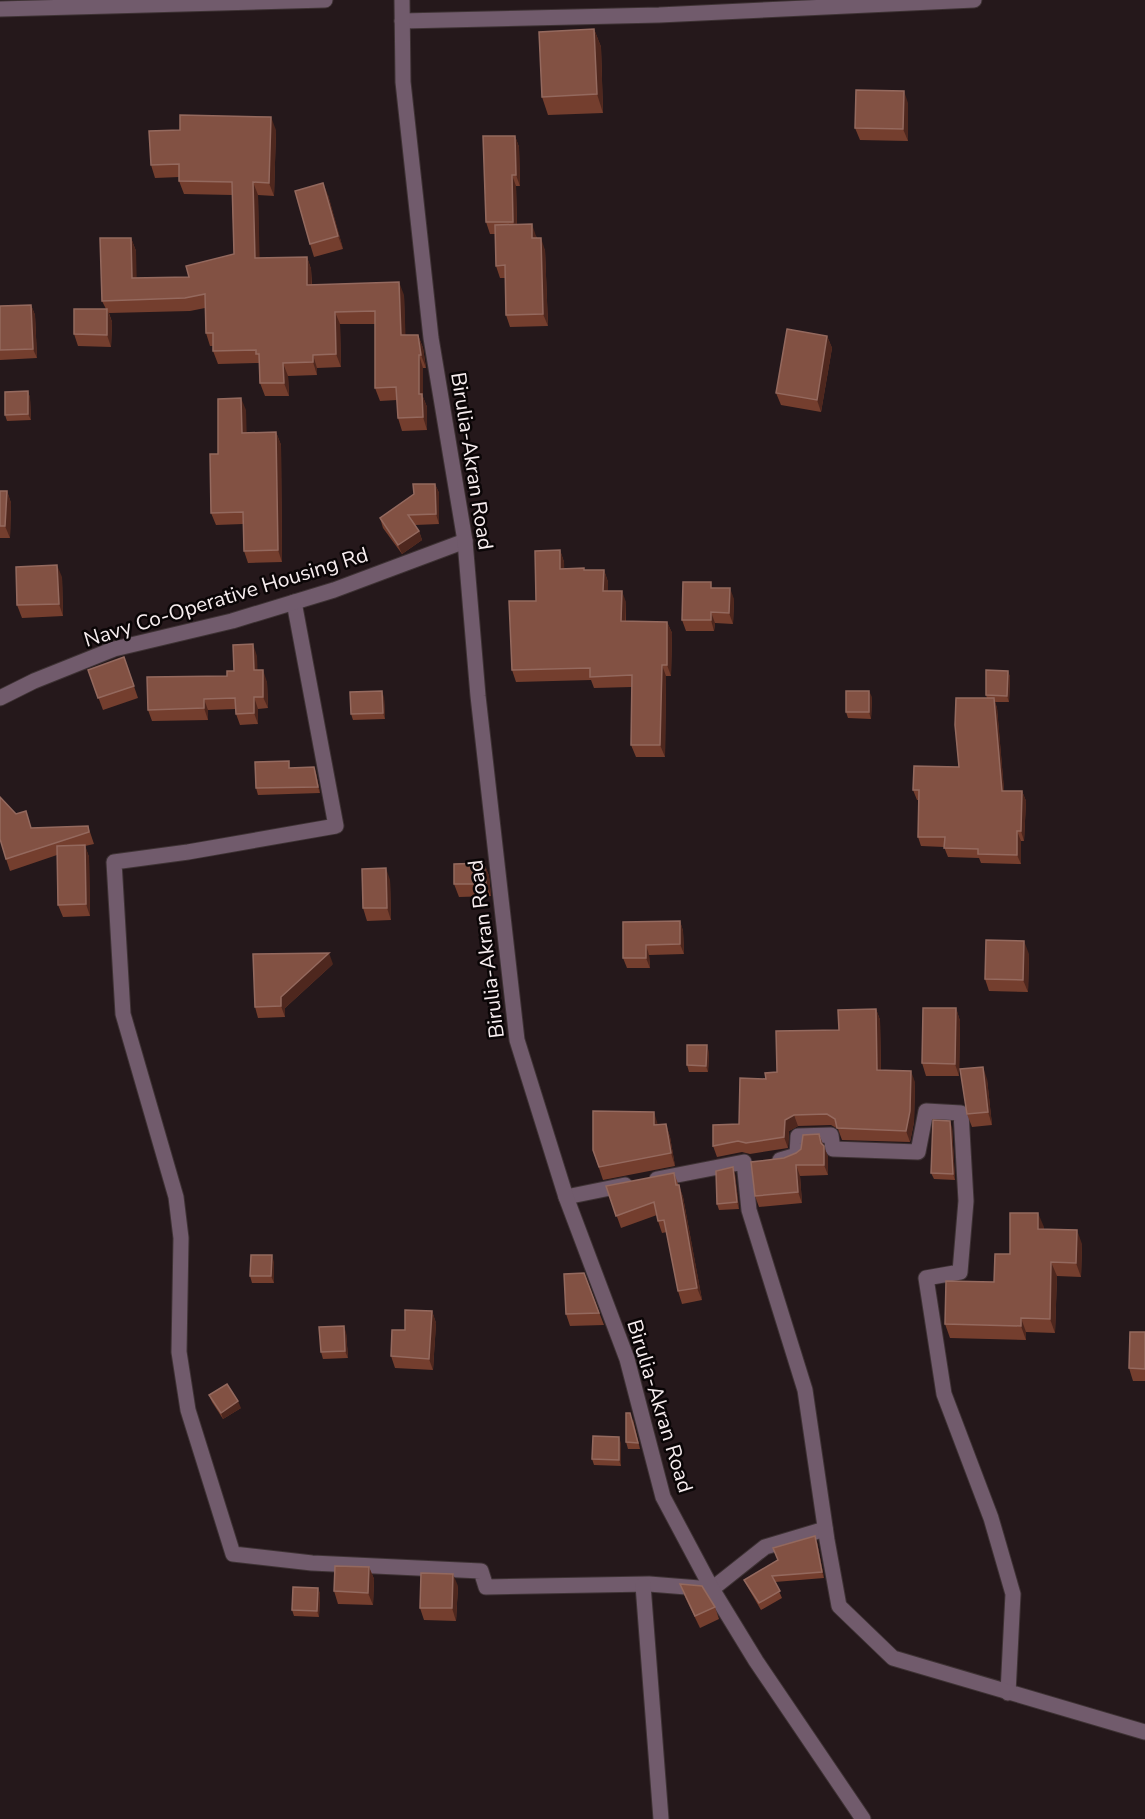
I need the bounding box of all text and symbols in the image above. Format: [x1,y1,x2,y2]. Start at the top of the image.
street label: Birulia-Akran Road [444,370,500,552]
street label: Navy Co-Operative Housing Rd [80,540,372,654]
street label: Birulia-Akran Road [461,858,511,1040]
street label: Birulia-Akran Road [620,1316,700,1496]

